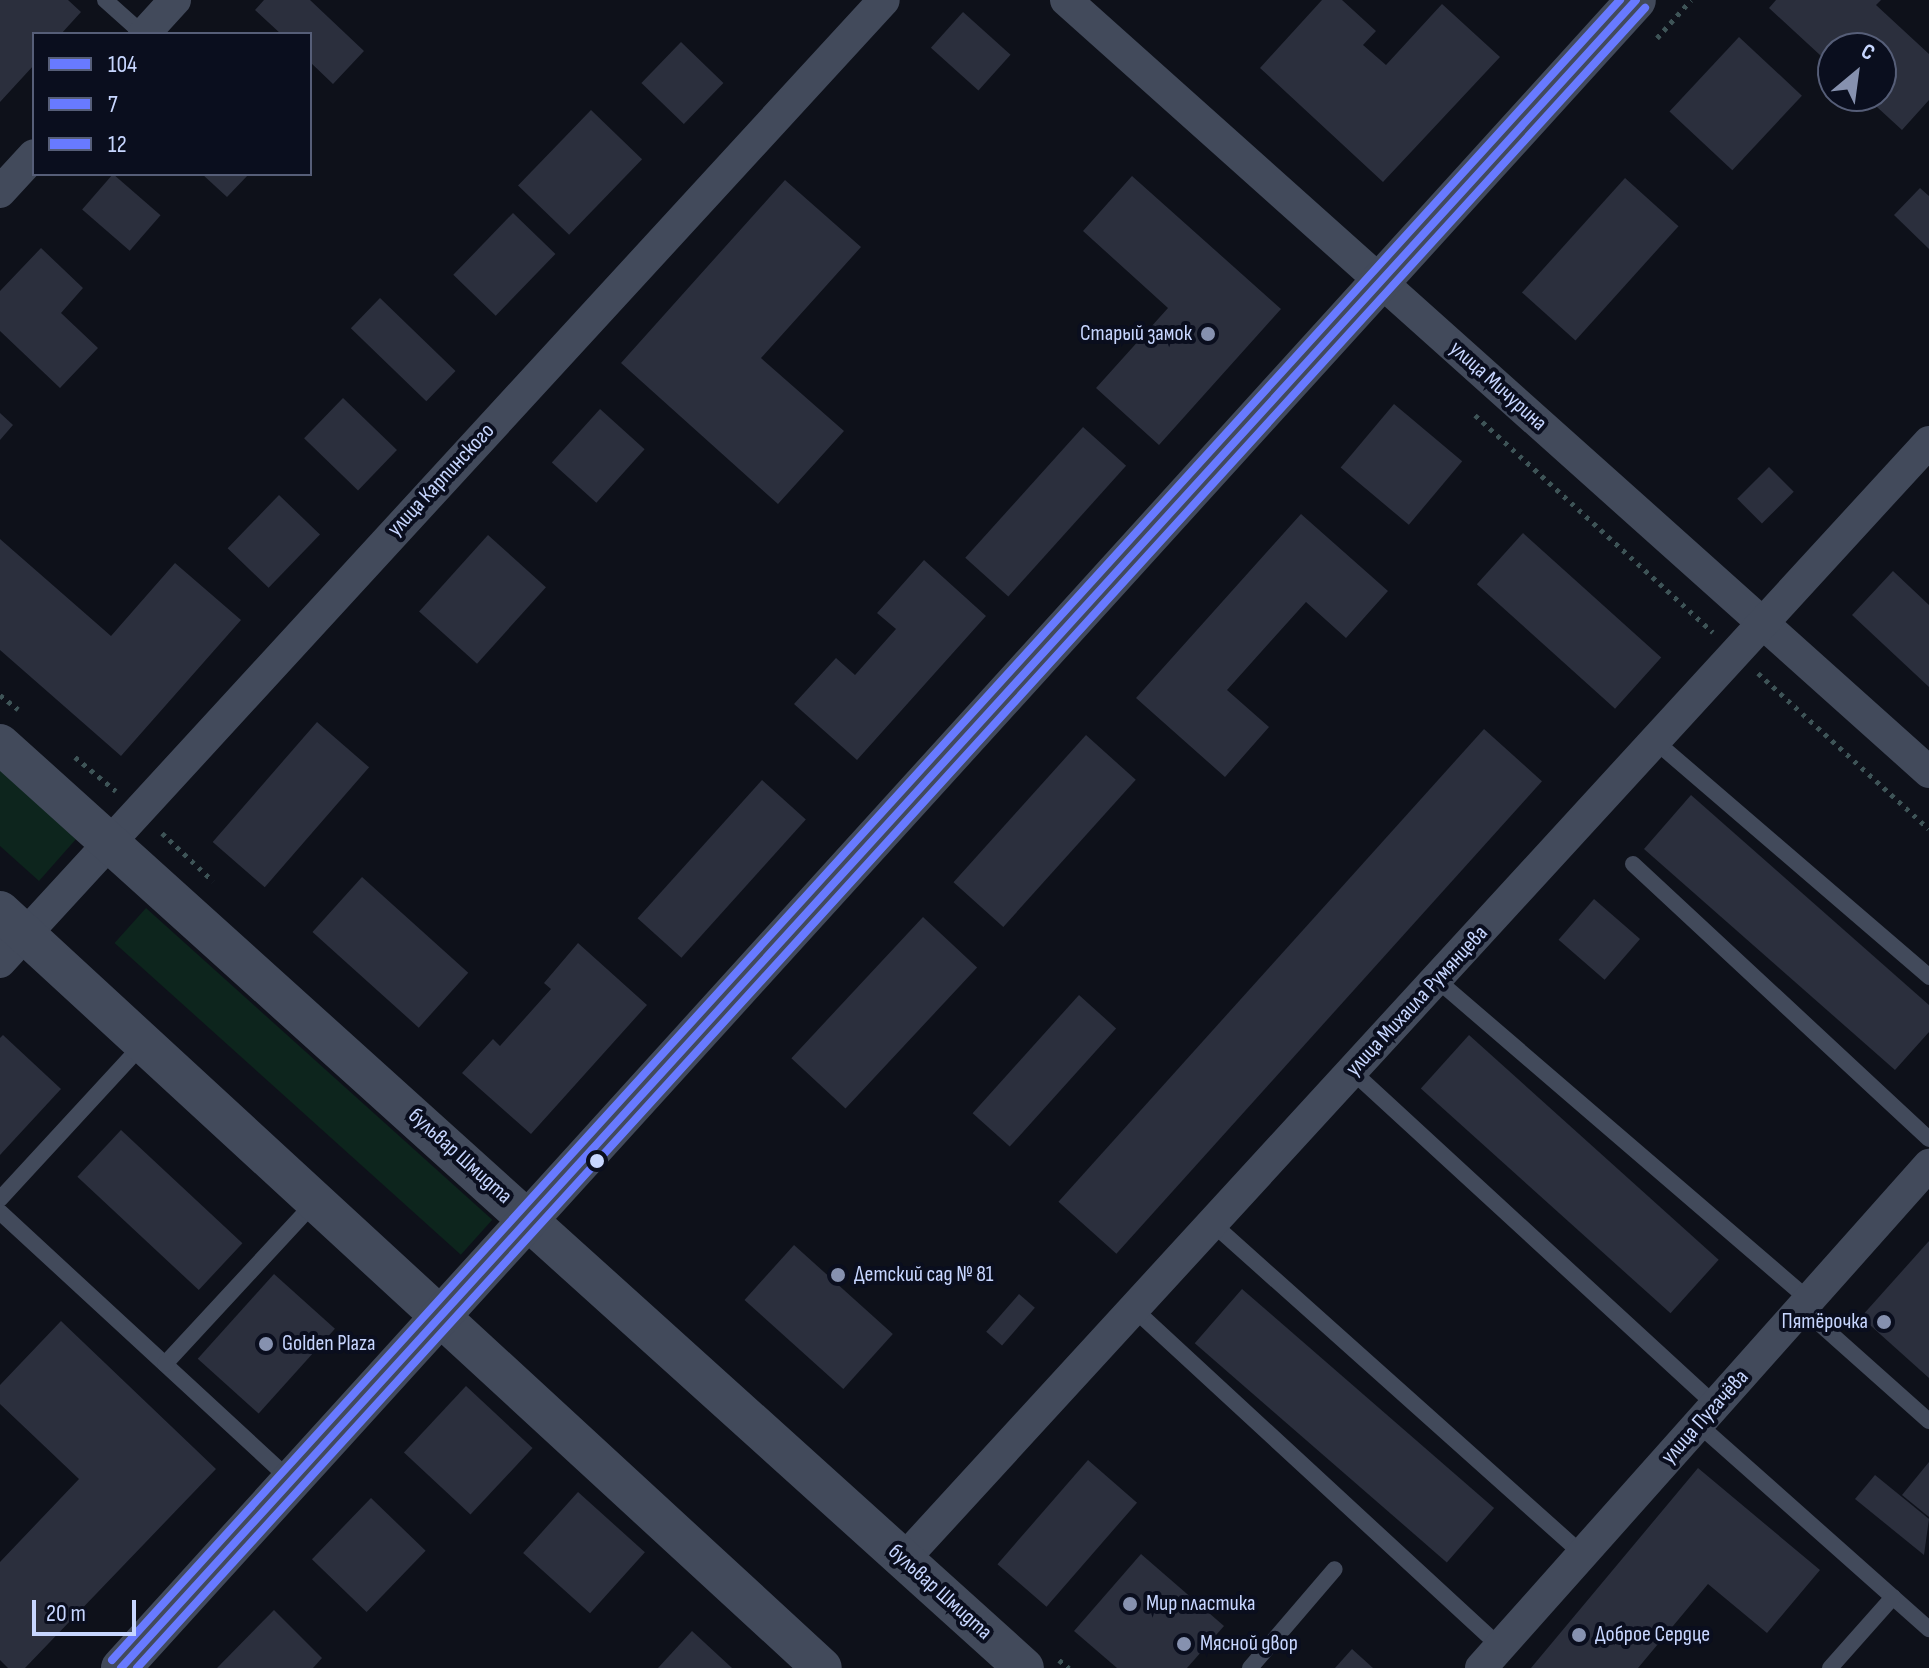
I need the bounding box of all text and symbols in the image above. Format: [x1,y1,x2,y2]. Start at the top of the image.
legend [32,32,312,176]
north arrow [1817,32,1897,112]
text: С [1856,38,1879,67]
text: 104 [108,50,137,79]
text: 7 [108,90,118,119]
text: 12 [108,130,127,159]
place label: Старый замок [1080,321,1192,347]
marker: Старый замок [1199,325,1217,343]
street label: улица Мичурина [1444,335,1552,437]
street label: улица Карпинского [382,418,500,542]
street label: улица Михаила Румянцева [1340,920,1494,1082]
street label: бульвар Шмидта [403,1102,517,1210]
unlabelled marker [589,1153,605,1169]
place label: Детский сад № 81 [854,1262,994,1288]
marker: Детский сад № 81 [829,1266,847,1284]
place label: Пятёрочка [1781,1309,1868,1335]
marker: Пятёрочка [1875,1313,1893,1331]
place label: Golden Plaza [282,1331,375,1357]
marker: Golden Plaza [257,1335,275,1353]
street label: улица Пугачёва [1656,1364,1754,1470]
street label: бульвар Шмидта [883,1538,997,1646]
scale bar [36,1584,140,1634]
place label: Мир пластика [1146,1591,1255,1617]
marker: Мир пластика [1121,1595,1139,1613]
text: 20 m [46,1599,86,1628]
place label: Доброе Сердце [1595,1622,1710,1648]
marker: Доброе Сердце [1570,1626,1588,1644]
place label: Мясной двор [1200,1631,1298,1657]
marker: Мясной двор [1175,1635,1193,1653]

